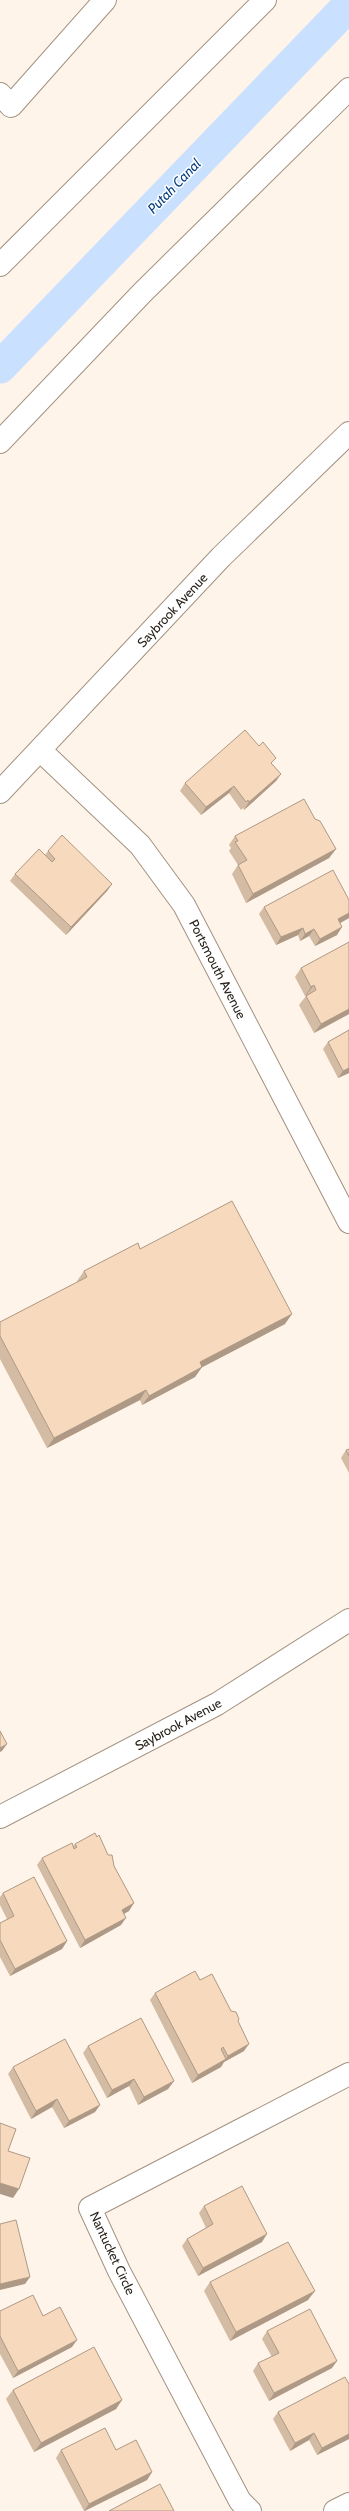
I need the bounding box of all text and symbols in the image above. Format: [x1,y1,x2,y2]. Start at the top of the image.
water label: Putah Canal [143,154,205,217]
street label: Saybrook Avenue [134,569,211,650]
street label: Portsmouth Avenue [186,917,250,1022]
street label: Saybrook Avenue [132,1694,224,1753]
street label: Nantucket Circle [87,2209,139,2297]

